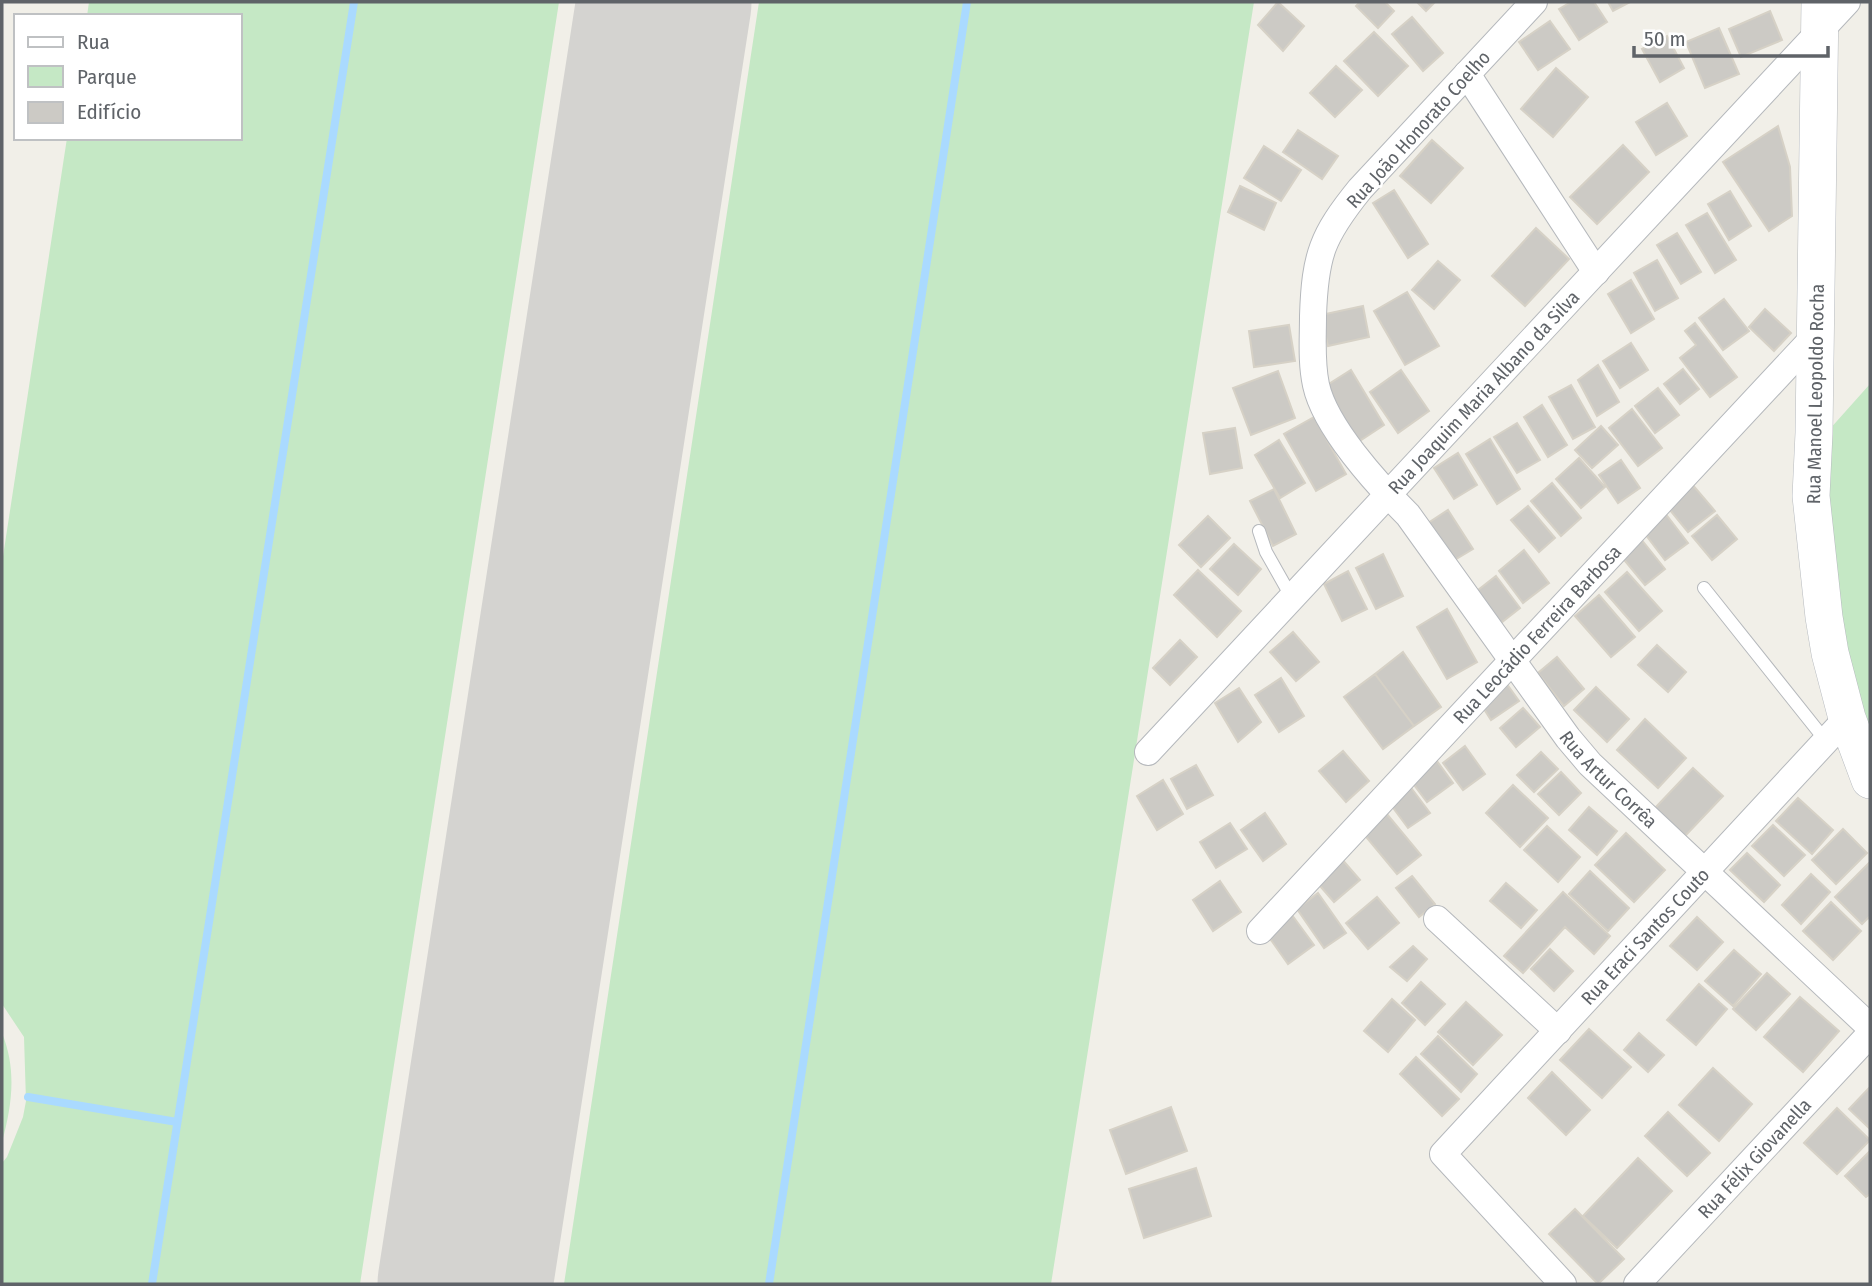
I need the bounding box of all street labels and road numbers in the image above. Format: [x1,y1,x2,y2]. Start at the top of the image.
street label: Rua João Honorato Coelho [1342,46,1495,213]
street label: Rua Manoel Leopoldo Rocha [1802,284,1829,504]
street label: Rua Joaquim Maria Albano da Silva [1383,286,1584,499]
street label: Rua Leocádio Ferreira Barbosa [1448,540,1626,729]
street label: Rua Artur Corrêa [1555,726,1662,833]
street label: Rua Eraci Santos Couto [1576,863,1714,1010]
street label: Rua Félix Giovanella [1693,1094,1816,1223]

